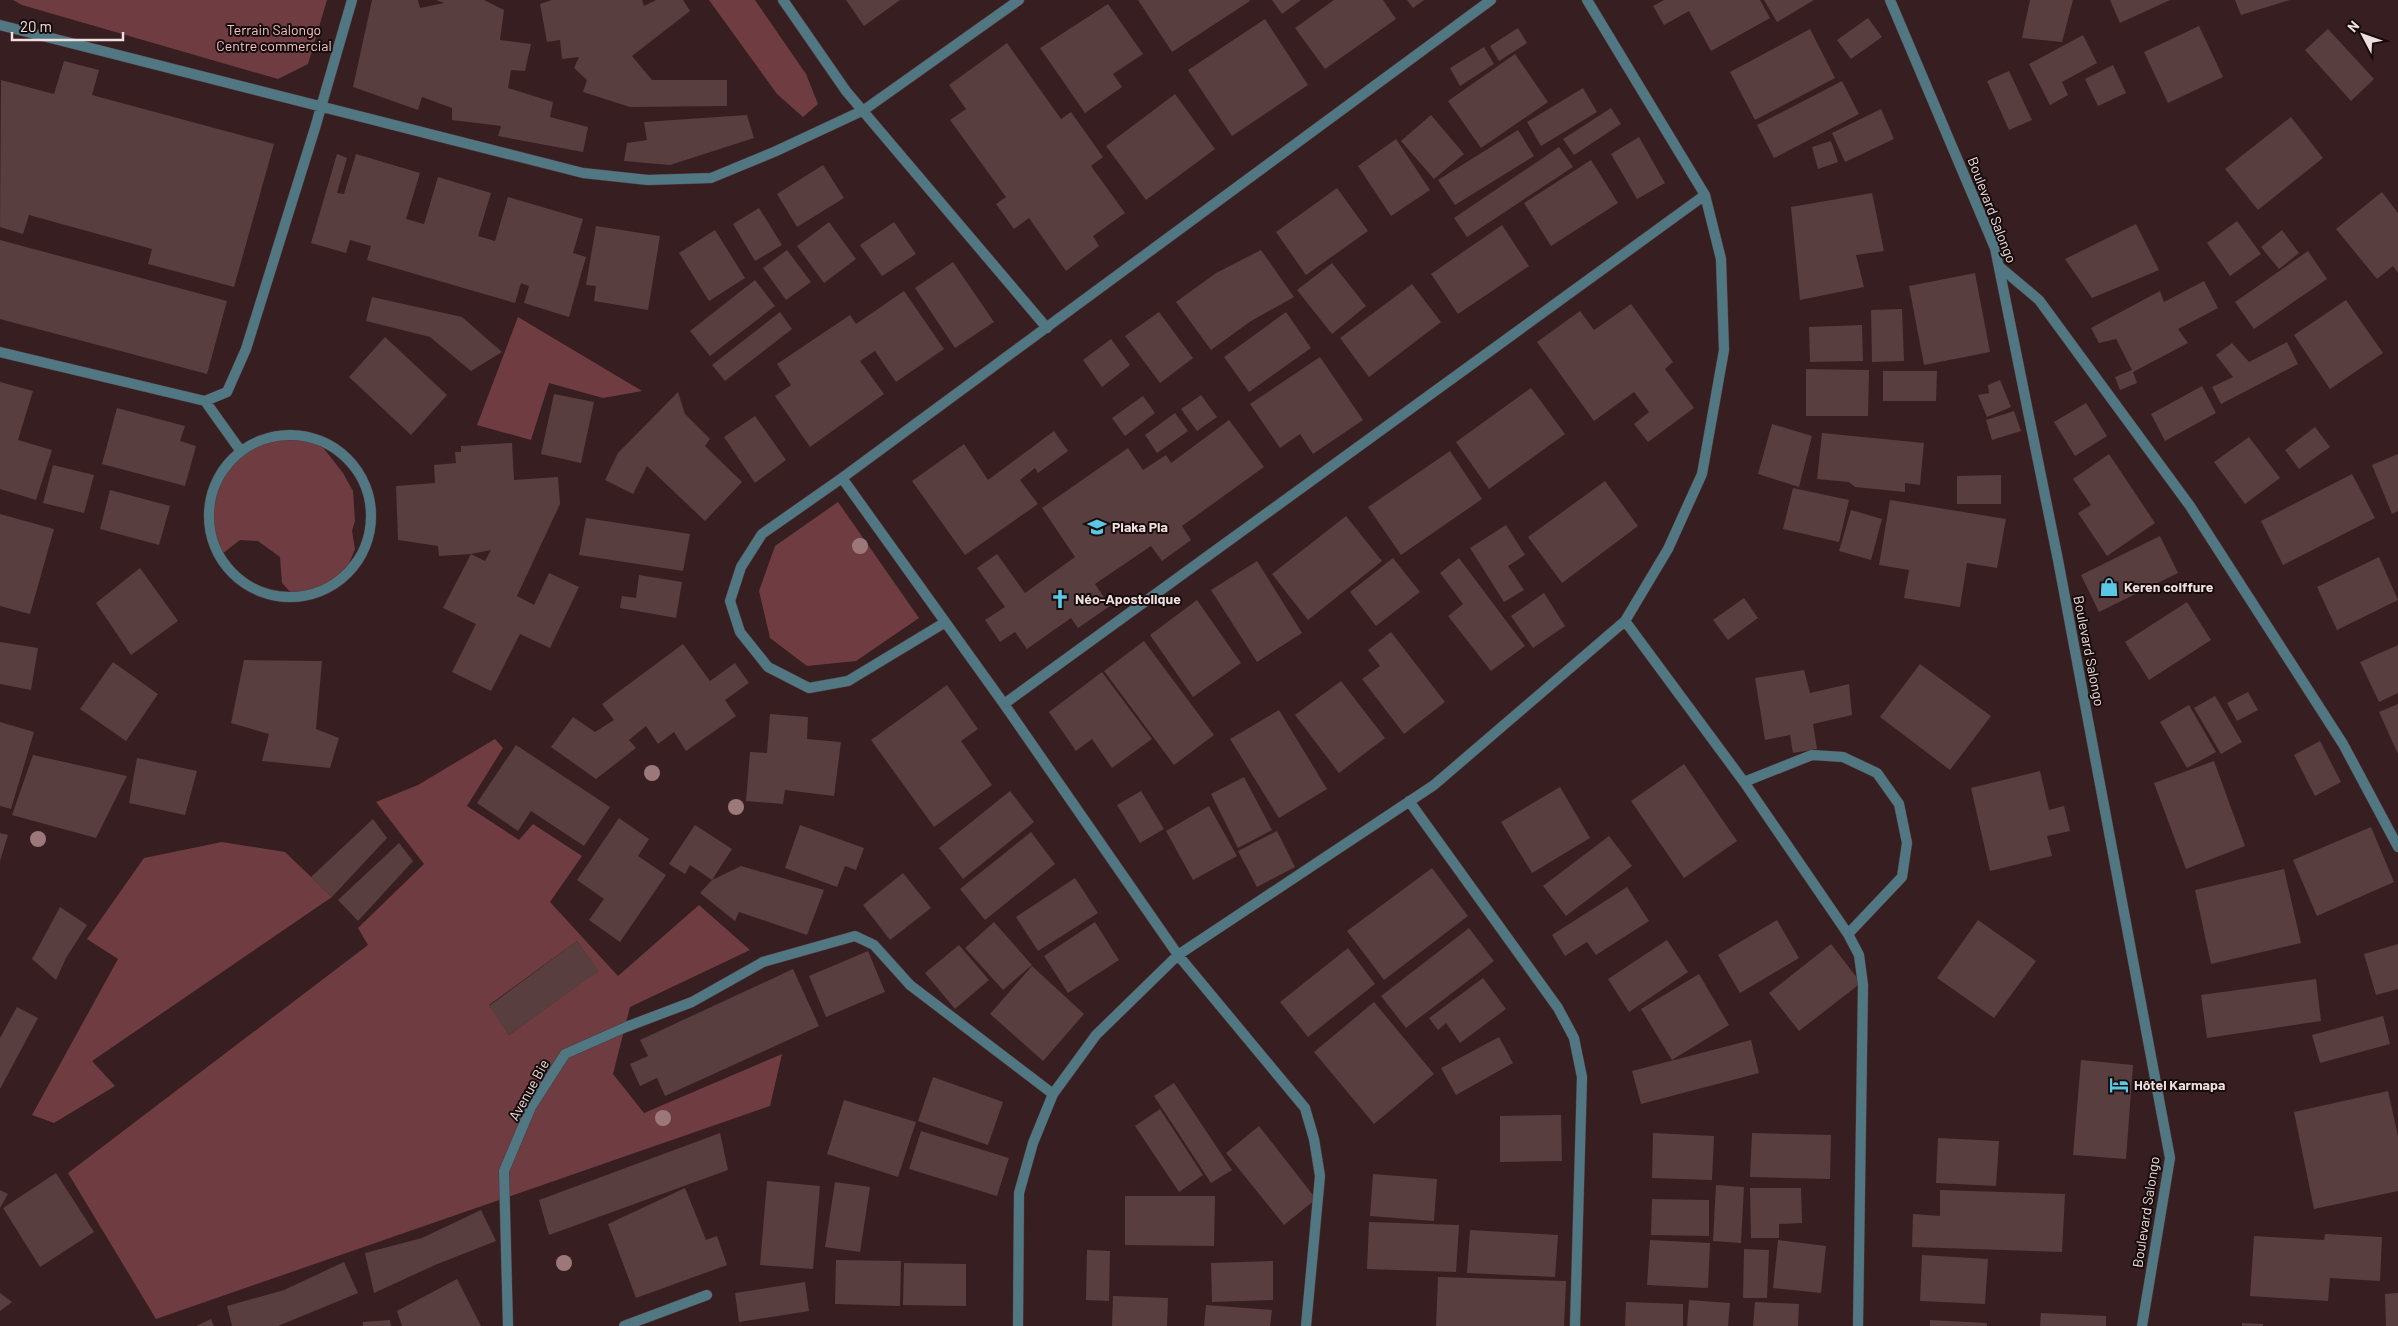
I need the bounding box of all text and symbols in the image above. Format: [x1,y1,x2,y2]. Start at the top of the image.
scale bar [12,10,124,42]
north arrow [2338,10,2388,60]
text: 20 m [20,17,52,35]
text: N [2343,17,2362,35]
park label: Terrain Salongo Centre commercial [216,21,332,54]
street label: Boulevard Salongo [1964,154,2021,265]
school or university icon: Piaka Pia [1086,516,1108,538]
place label: Piaka Pia [1112,518,1168,535]
shop icon: Keren coiffure [2098,576,2120,598]
place label: Keren coiffure [2124,578,2214,595]
church icon: Néo-Apostolique [1049,588,1071,610]
place label: Néo-Apostolique [1075,590,1181,607]
street label: Boulevard Salongo [2070,594,2109,708]
street label: Avenue Bie [505,1056,552,1123]
hotel icon: Hôtel Karmapa [2108,1074,2130,1096]
place label: Hôtel Karmapa [2134,1076,2225,1093]
street label: Boulevard Salongo [2128,1155,2163,1269]

